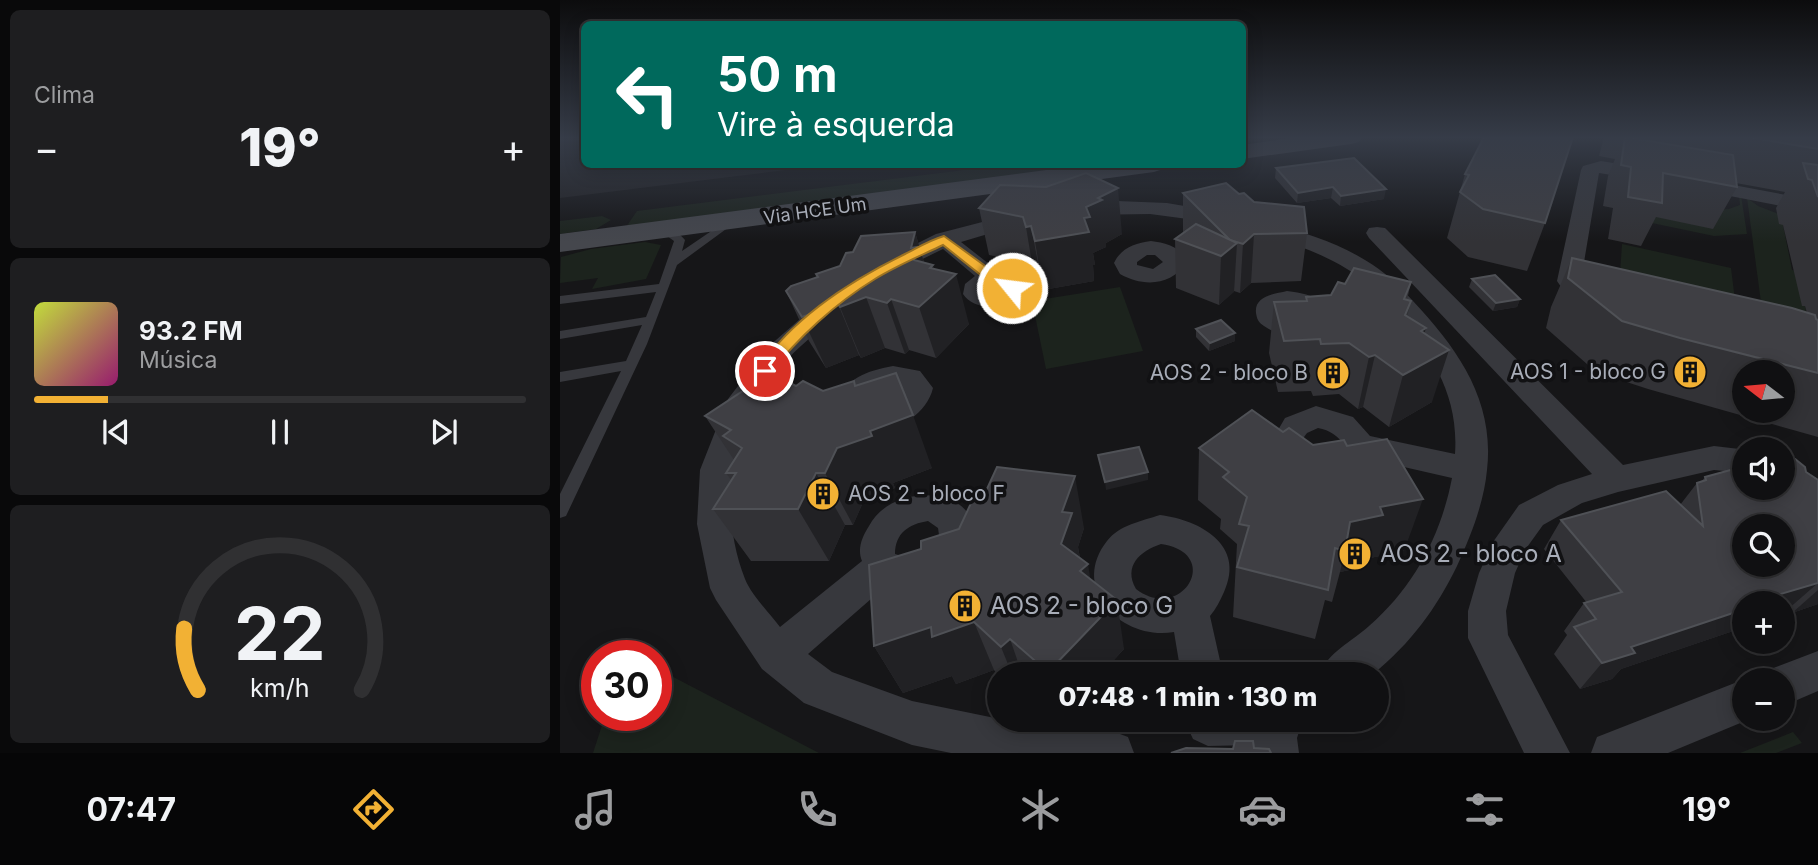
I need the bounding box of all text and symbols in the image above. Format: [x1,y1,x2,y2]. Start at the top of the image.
text: 50 m [717,45,838,104]
icon: left [602,49,693,140]
text: Clima [34,81,95,109]
text: Vire à esquerda [717,105,955,144]
text: 19° [239,116,321,179]
text: − [34,125,59,171]
text: + [501,125,526,171]
street label: Via HCE Um [762,193,868,228]
position arrow [975,251,1049,325]
text: 93.2 FM [139,315,243,346]
pin [735,341,795,401]
text: Música [139,346,217,374]
icon: arrive [746,352,784,390]
building icon: AOS 1 - bloco G [1671,353,1709,391]
building icon: AOS 2 - bloco B [1314,354,1352,392]
place label: AOS 1 - bloco G [1510,359,1666,384]
place label: AOS 2 - bloco B [1150,360,1308,385]
north arrow [1732,360,1796,424]
map controls [1732,360,1795,731]
icon: previous [97,413,135,451]
icon: pause [261,413,299,451]
icon: next [425,413,463,451]
button: sound [1732,437,1795,500]
building icon: AOS 2 - bloco F [804,475,842,513]
place label: AOS 2 - bloco F [848,481,1005,506]
button: search [1732,514,1795,577]
building icon: AOS 2 - bloco A [1336,535,1374,573]
place label: AOS 2 - bloco A [1380,539,1562,568]
building icon: AOS 2 - bloco G [946,587,984,625]
text: 22 [234,590,326,679]
place label: AOS 2 - bloco G [990,591,1173,620]
button: + [1732,591,1795,654]
speed limit sign: 30 [581,640,672,731]
button: − [1732,668,1795,731]
text: km/h [250,673,310,703]
text: 07:48 · 1 min · 130 m [1059,681,1317,712]
icon: directions [349,785,398,834]
icon: music [571,785,620,834]
icon: phone [793,785,842,834]
icon: climate [1016,785,1065,834]
icon: car [1238,785,1287,834]
icon: filters [1460,785,1509,834]
text: 07:47 [87,790,176,829]
text: 19° [1682,790,1731,829]

